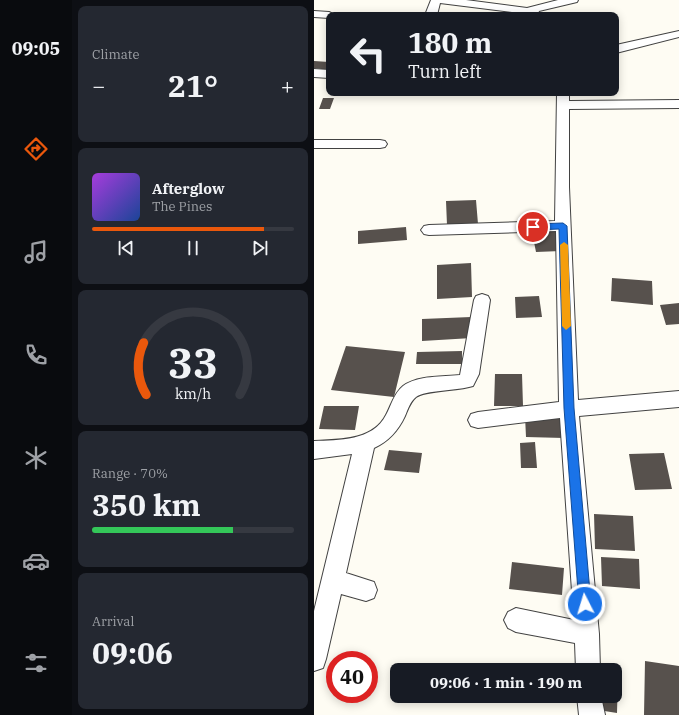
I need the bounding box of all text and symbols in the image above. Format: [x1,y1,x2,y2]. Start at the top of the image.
text: 180 m [408,24,492,61]
icon: left [342,28,394,80]
text: 09:05 [12,37,60,60]
text: Climate [92,46,139,63]
text: Turn left [408,60,482,83]
text: 21° [168,66,218,105]
text: − [92,71,105,100]
text: + [281,71,294,100]
icon: directions [22,135,50,163]
text: Afterglow [152,179,225,198]
text: The Pines [152,198,212,215]
pin [516,210,550,244]
icon: arrive [522,216,544,238]
icon: previous [115,237,137,259]
icon: pause [182,237,204,259]
icon: next [249,237,271,259]
icon: music [22,238,50,266]
text: 33 [168,335,218,389]
icon: phone [22,341,50,369]
text: km/h [175,384,211,403]
icon: climate [22,444,50,472]
text: Range · 70% [92,465,168,482]
text: 350 km [92,485,201,524]
icon: car [22,547,50,575]
position arrow [564,583,606,625]
text: Arrival [92,613,134,630]
text: 09:06 [92,633,173,672]
icon: filters [22,649,50,677]
speed limit sign: 40 [326,651,378,703]
text: 09:06 · 1 min · 190 m [430,673,582,692]

